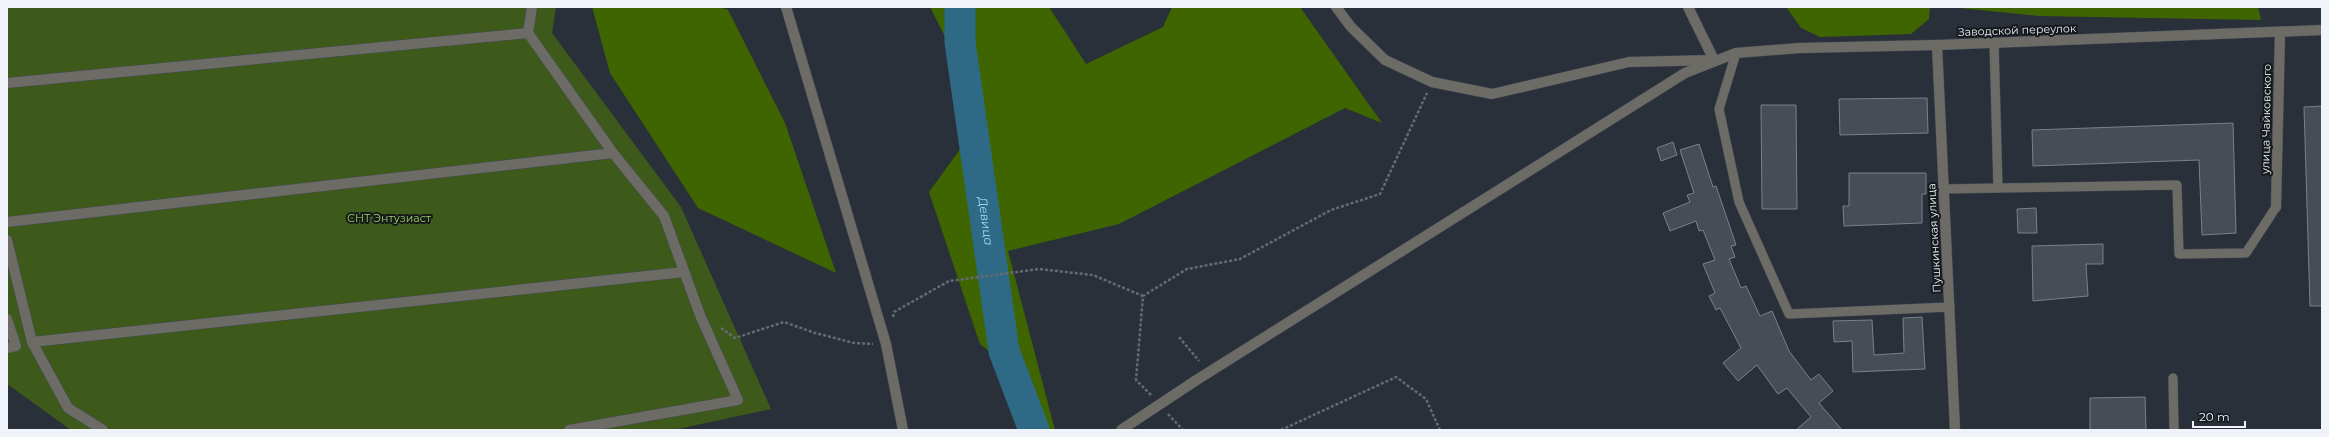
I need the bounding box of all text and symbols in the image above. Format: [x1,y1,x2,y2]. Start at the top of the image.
street label: Заводской переулок [1958,21,2077,39]
street label: улица Чайковского [2258,64,2274,175]
street label: Пушкинская улица [1924,183,1944,293]
water label: Девица [975,195,997,246]
park label: СНТ Энтузиаст [347,211,432,225]
scale bar [2193,403,2245,429]
text: 20 m [2199,409,2230,424]

